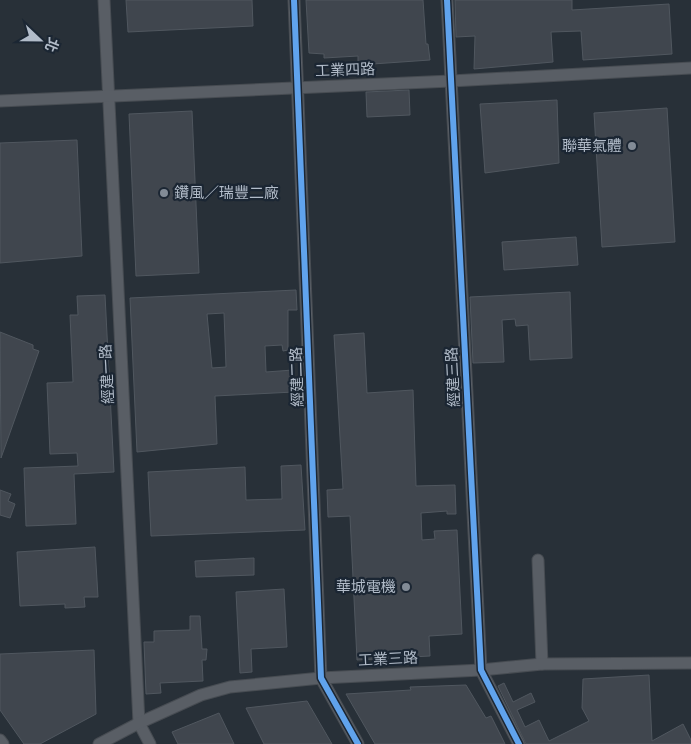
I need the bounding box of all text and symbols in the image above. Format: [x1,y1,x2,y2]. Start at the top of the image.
north arrow [15,15,65,65]
text: 北 [40,35,64,55]
street label: 工業四路 [315,58,375,82]
place label: 聯華氣體 [562,135,622,157]
marker: 聯華氣體 [626,140,638,152]
place label: 鑽風／瑞豐二廠 [174,182,279,204]
marker: 鑽風／瑞豐二廠 [158,187,170,199]
street label: 經建一路 [94,343,120,405]
street label: 經建三路 [440,346,466,408]
street label: 經建二路 [285,347,309,407]
place label: 華城電機 [336,576,396,598]
marker: 華城電機 [400,581,412,593]
street label: 工業三路 [357,646,419,672]

